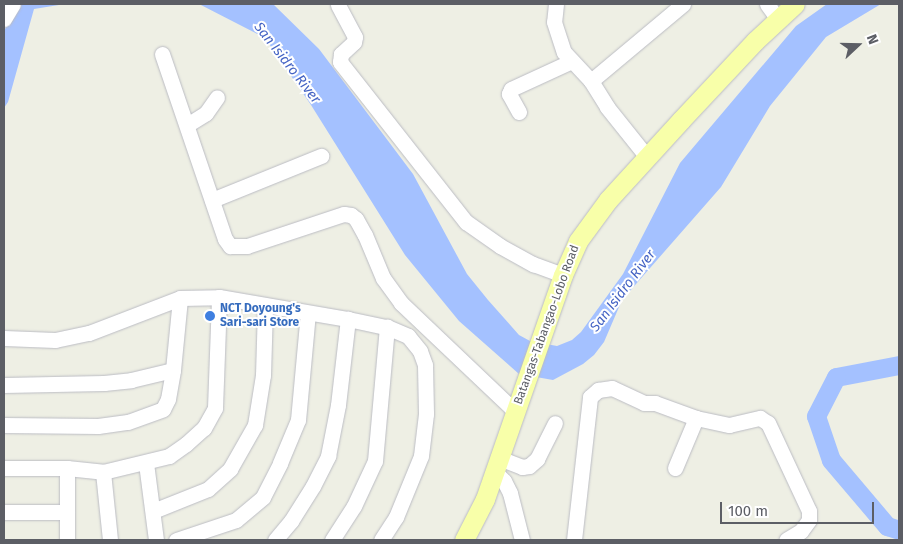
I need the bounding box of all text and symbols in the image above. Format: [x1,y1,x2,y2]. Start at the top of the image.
water label: San Isidro River [250,19,324,107]
north arrow [833,20,883,70]
text: N [863,32,882,47]
street label: Batangas-Tabangao-Lobo Road [511,243,583,407]
water label: San Isidro River [587,247,659,335]
place label: NCT Doyoung's Sari-sari Store [220,302,301,330]
marker: NCT Doyoung's Sari-sari Store [204,310,216,322]
scale bar [723,492,877,524]
text: 100 m [728,502,768,520]

